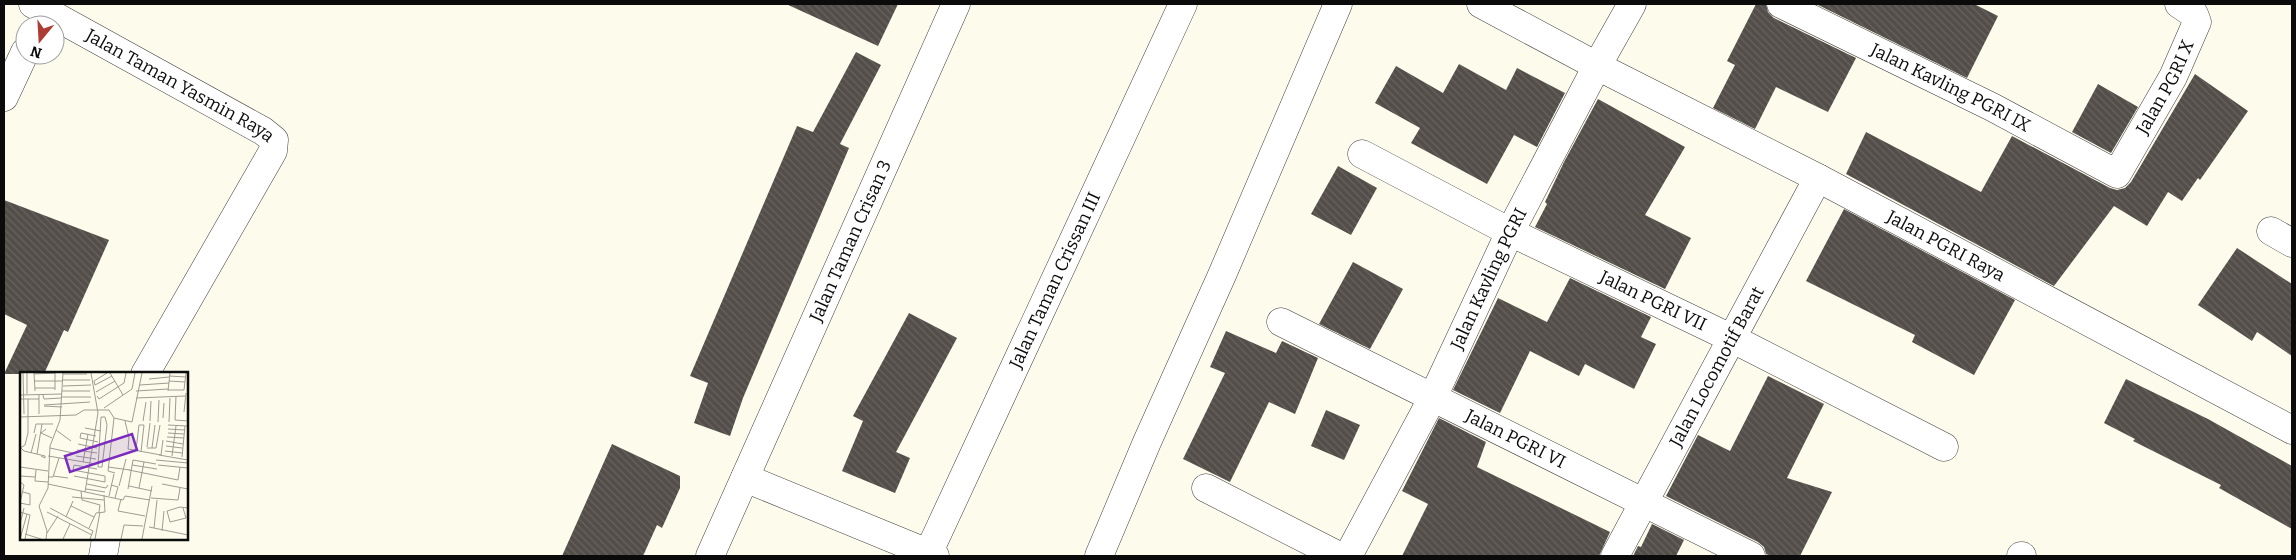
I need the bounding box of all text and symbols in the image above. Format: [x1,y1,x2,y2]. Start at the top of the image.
north arrow [15,15,65,65]
street label: Jalan Taman Yasmin Raya [81,24,279,147]
street label: Jalan PGRI X [2131,36,2199,139]
street label: Jalan Kavling PGRI IX [1866,38,2035,137]
text: N [28,42,44,62]
street label: Jalan Taman Crisan 3 [804,157,896,326]
street label: Jalan Taman Crissan III [1004,188,1105,373]
street label: Jalan Kavling PGRI [1445,204,1532,354]
street label: Jalan PGRI Raya [1882,205,2009,286]
street label: Jalan PGRI VII [1595,265,1710,336]
street label: Jalan Locomotif Barat [1664,282,1769,451]
inset map [20,372,188,540]
street label: Jalan PGRI VI [1461,404,1569,473]

